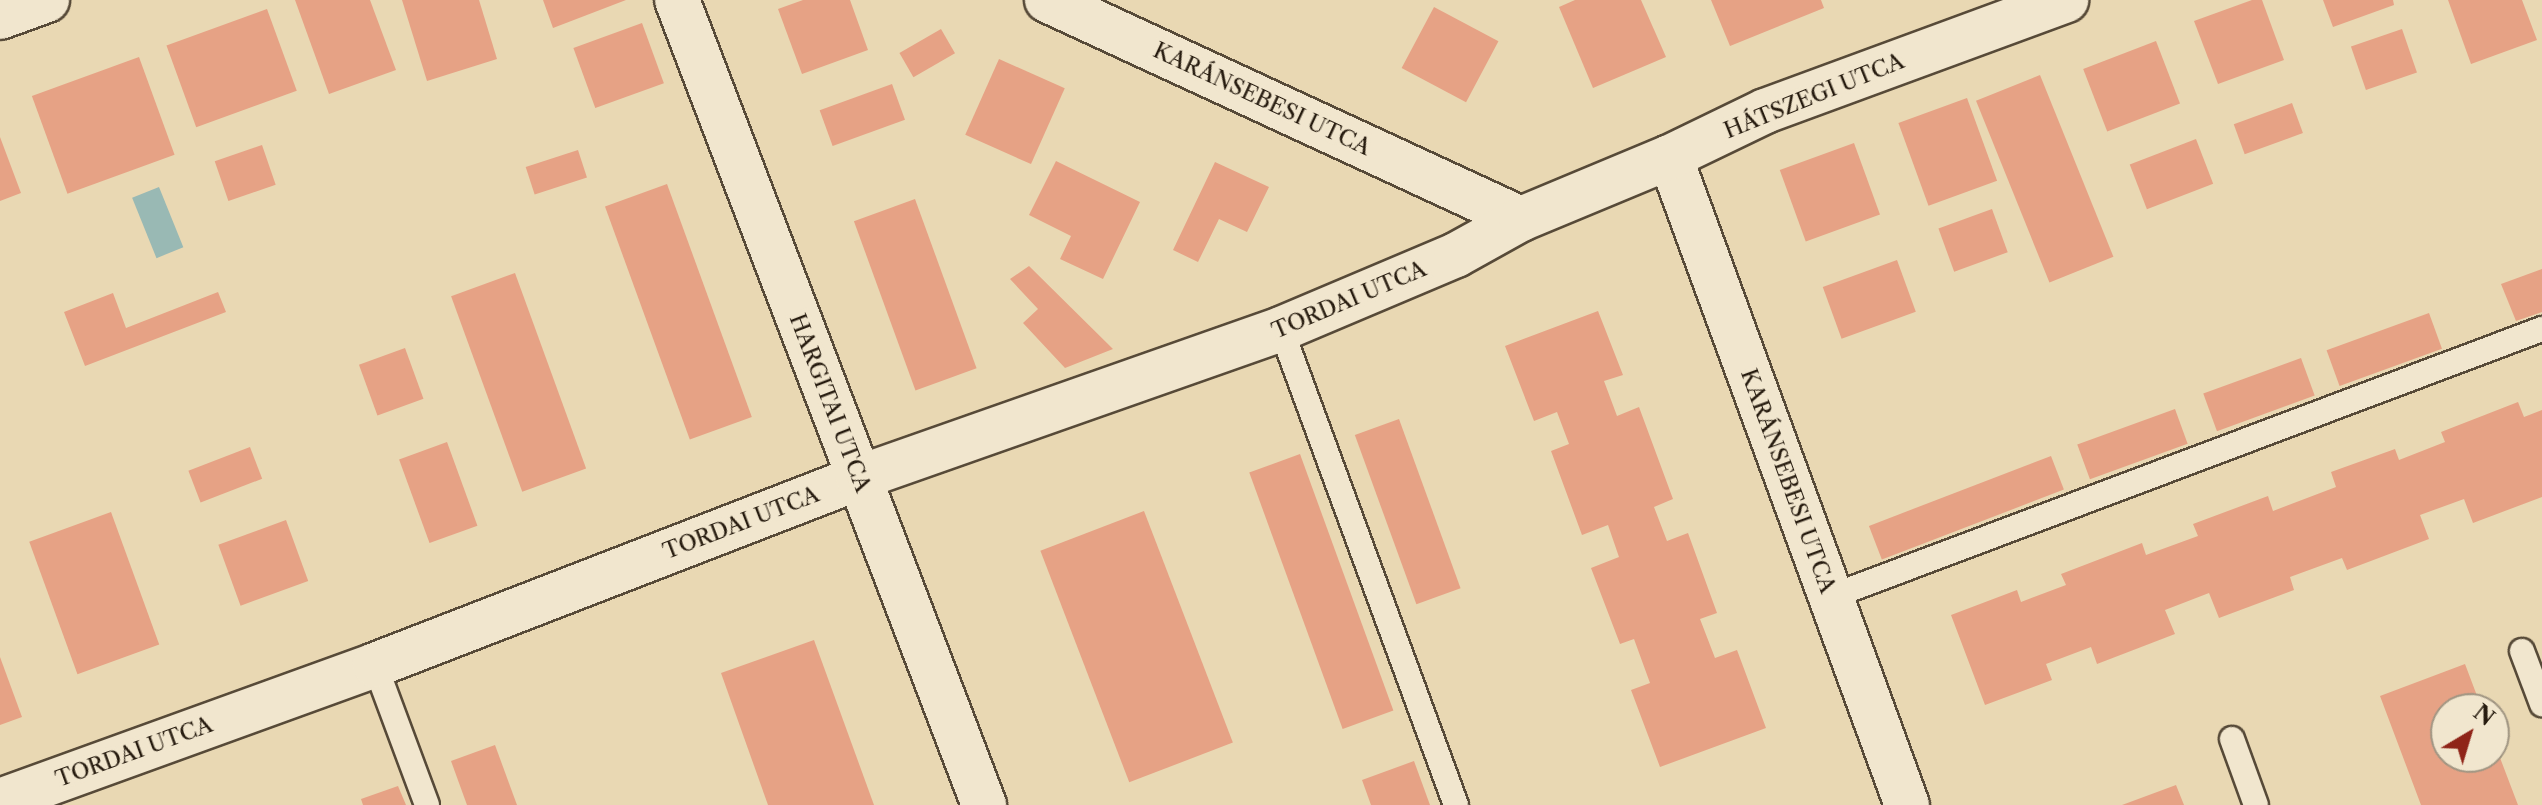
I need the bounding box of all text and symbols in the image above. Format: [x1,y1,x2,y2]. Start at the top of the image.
street label: KARÁNSEBESI UTCA [1149,37,1375,161]
street label: HÁTSZEGI UTCA [1720,48,1908,144]
street label: TORDAI UTCA [1268,256,1430,344]
street label: HARGITAI UTCA [784,310,876,496]
street label: KARÁNSEBESI UTCA [1735,365,1841,597]
street label: TORDAI UTCA [659,481,823,565]
north arrow [2430,693,2510,773]
text: N [2468,699,2500,732]
street label: TORDAI UTCA [52,711,216,793]

